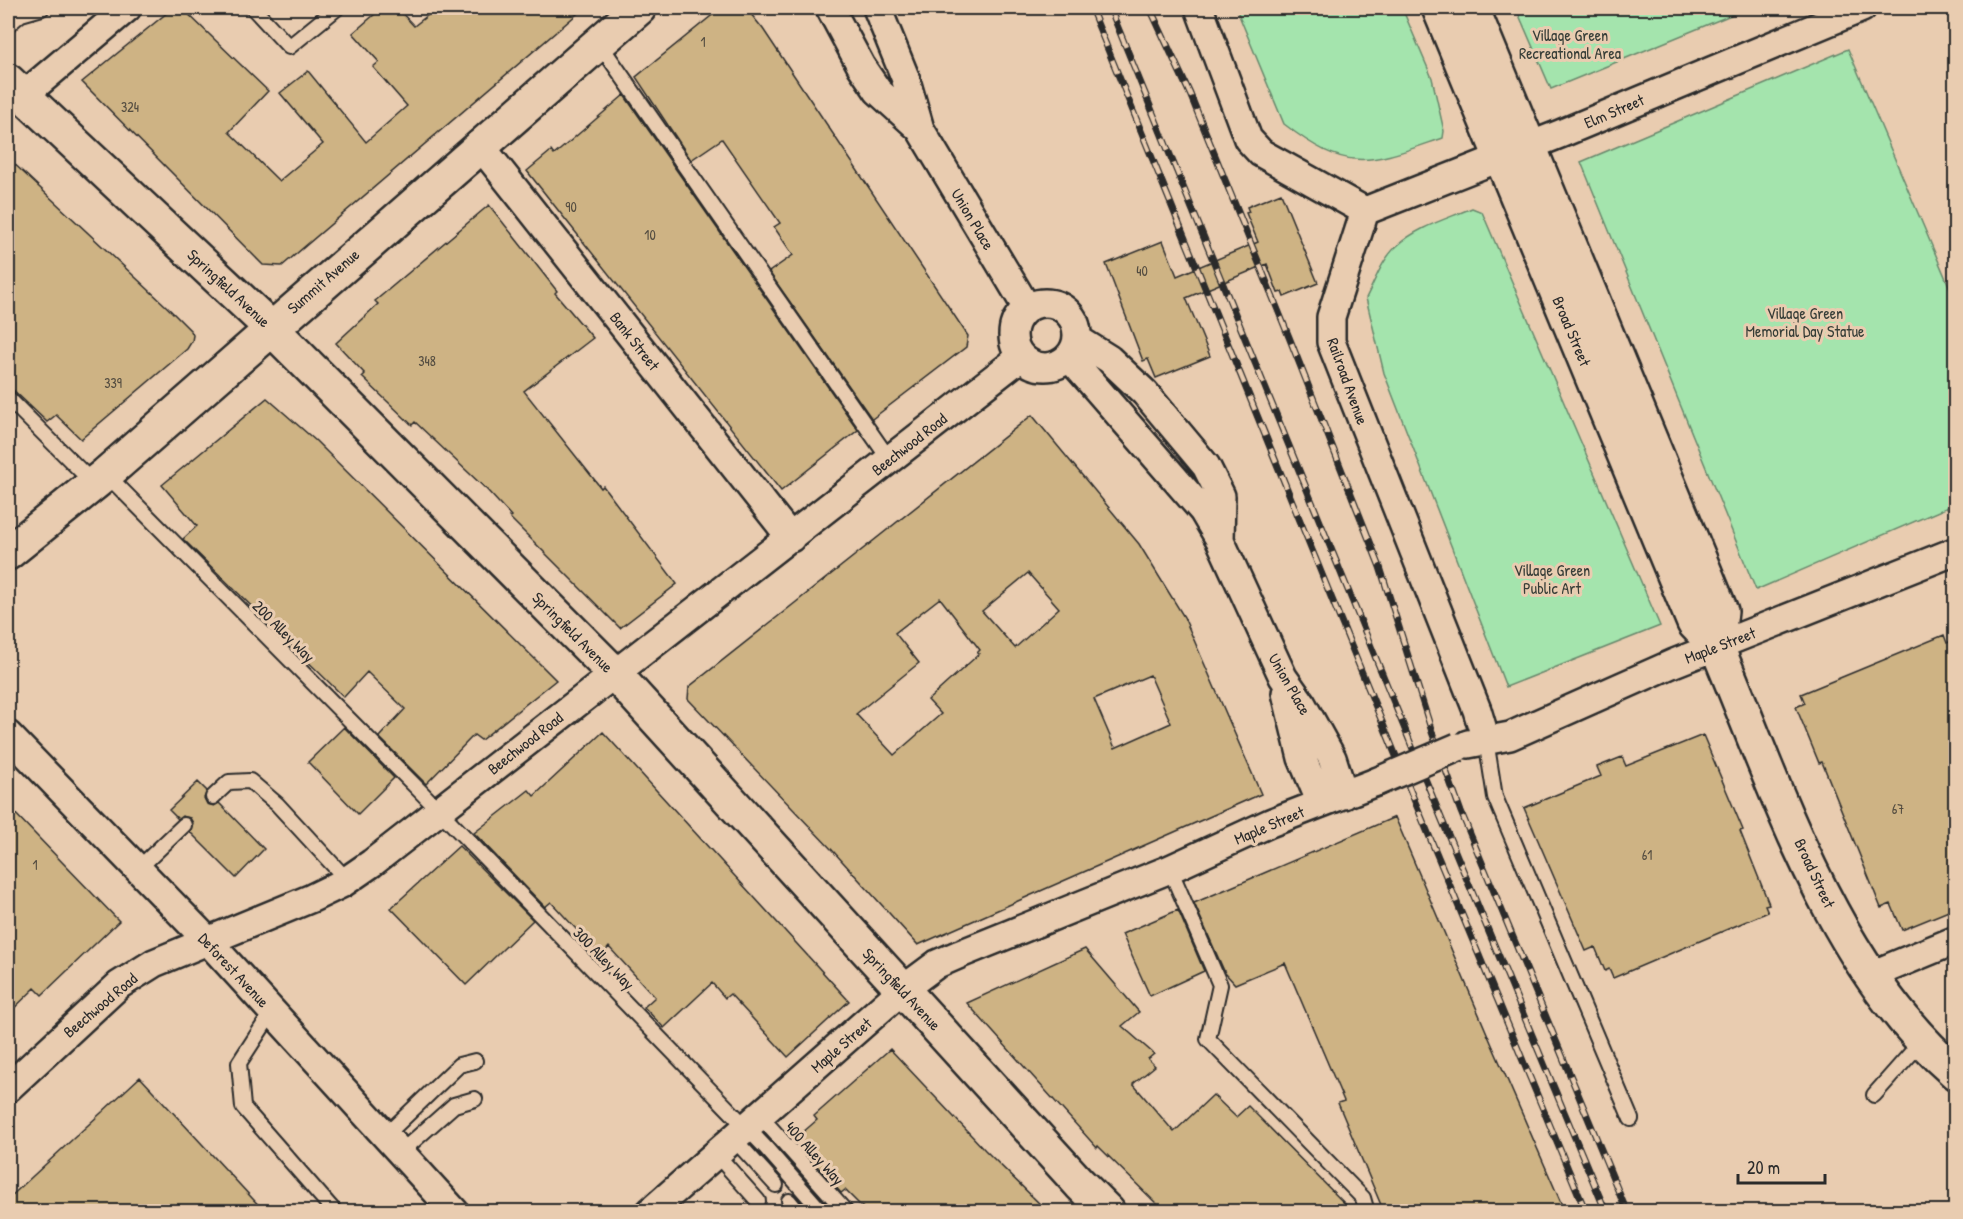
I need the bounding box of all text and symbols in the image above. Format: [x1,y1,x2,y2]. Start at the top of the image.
park label: Village Green Recreational Area [1519,24,1621,64]
house number: 1 [700,32,706,51]
street label: Elm Street [1581,88,1648,133]
house number: 324 [121,97,139,116]
street label: Union Place [946,184,1000,254]
house number: 90 [565,197,577,216]
house number: 10 [644,225,656,244]
street label: Summit Avenue [282,243,364,318]
street label: Springfield Avenue [183,244,276,333]
house number: 40 [1136,261,1148,280]
street label: Broad Street [1547,293,1597,370]
park label: Village Green Memorial Day Statue [1746,302,1865,342]
street label: Bank Street [605,307,665,375]
street label: Railroad Avenue [1322,335,1374,428]
house number: 348 [418,351,436,370]
house number: 339 [104,373,122,392]
street label: Beechwood Road [867,408,951,480]
park label: Village Green Public Art [1514,559,1590,599]
street label: Springfield Avenue [528,587,619,678]
street label: 200 Alley Way [248,595,320,667]
street label: Maple Street [1681,621,1759,669]
street label: Union Place [1264,649,1317,719]
street label: Beechwood Road [483,707,567,779]
house number: 67 [1892,799,1904,818]
street label: Maple Street [1231,800,1308,850]
street label: Broad Street [1789,835,1841,912]
house number: 61 [1642,845,1652,864]
house number: 1 [32,855,38,874]
street label: 300 Alley Way [568,922,640,994]
street label: Deforest Avenue [194,928,275,1013]
street label: Springfield Avenue [858,943,947,1036]
street label: Beechwood Road [58,968,142,1042]
street label: Maple Street [806,1012,877,1078]
street label: 400 Alley Way [781,1116,850,1190]
scale bar [1738,1147,1825,1185]
text: 20 m [1747,1155,1780,1180]

